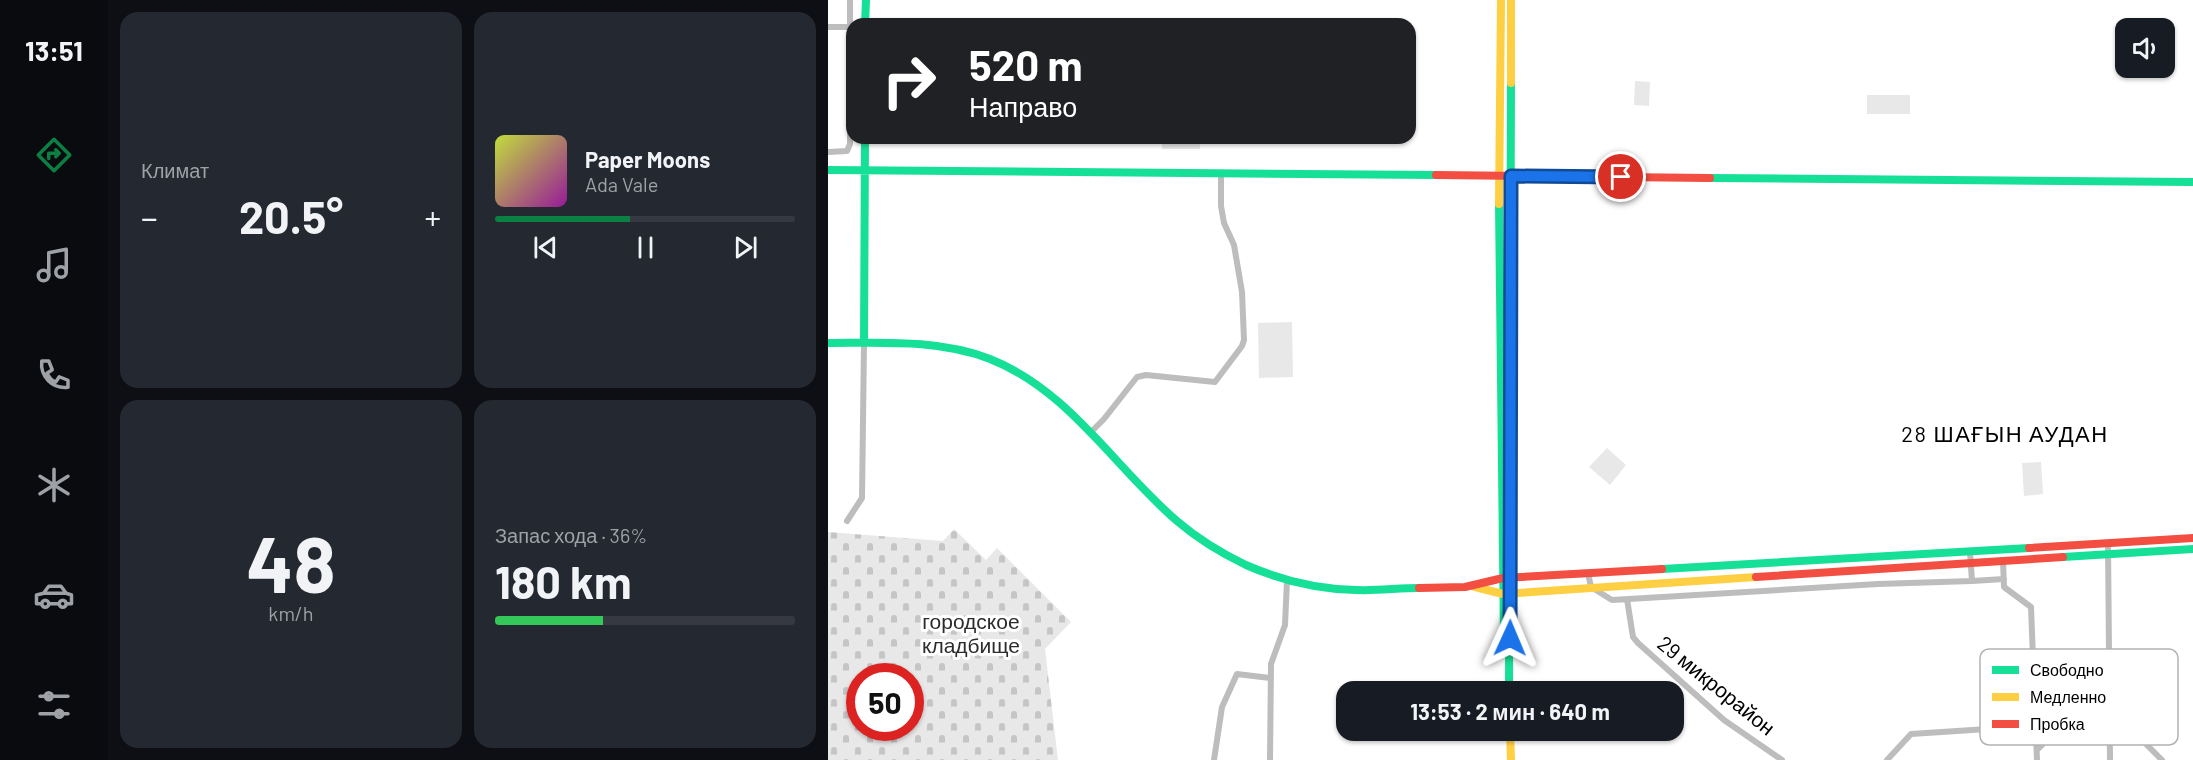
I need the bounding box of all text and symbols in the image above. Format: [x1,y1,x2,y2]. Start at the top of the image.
map controls [2115,18,2175,78]
button: sound [2115,18,2175,78]
text: 13:51 [25,34,83,66]
text: 520 m [969,39,1083,89]
icon: right [870,42,948,120]
text: Направо [969,90,1077,122]
icon: directions [33,134,75,176]
text: Paper Moons [585,146,710,172]
pin [1595,151,1646,202]
text: Климат [141,158,209,182]
icon: arrive [1604,160,1637,193]
text: Ada Vale [585,172,658,196]
text: 20.5° [239,189,343,243]
text: − [141,197,158,237]
text: + [425,197,441,237]
icon: previous [529,231,562,264]
icon: pause [629,231,662,264]
icon: next [729,231,762,264]
icon: music [33,244,75,286]
icon: phone [33,354,75,396]
district label: 28 ШАҒЫН АУДАН [1901,420,2109,447]
icon: climate [33,464,75,506]
text: 48 [246,515,336,609]
text: Запас хода · 36% [495,523,647,547]
text: 180 km [495,554,632,608]
icon: car [33,574,75,616]
text: km/h [268,601,314,625]
position arrow [1478,606,1542,670]
park label: городское кладбище [922,608,1020,657]
street label: 29 микрорайон [1653,630,1781,740]
legend [1980,649,2178,745]
text: Свободно [2030,660,2104,679]
speed limit sign: 50 [846,663,924,741]
icon: filters [33,684,75,726]
text: Медленно [2030,687,2106,706]
text: 13:53 · 2 мин · 640 m [1410,698,1610,724]
text: Пробка [2030,714,2085,733]

